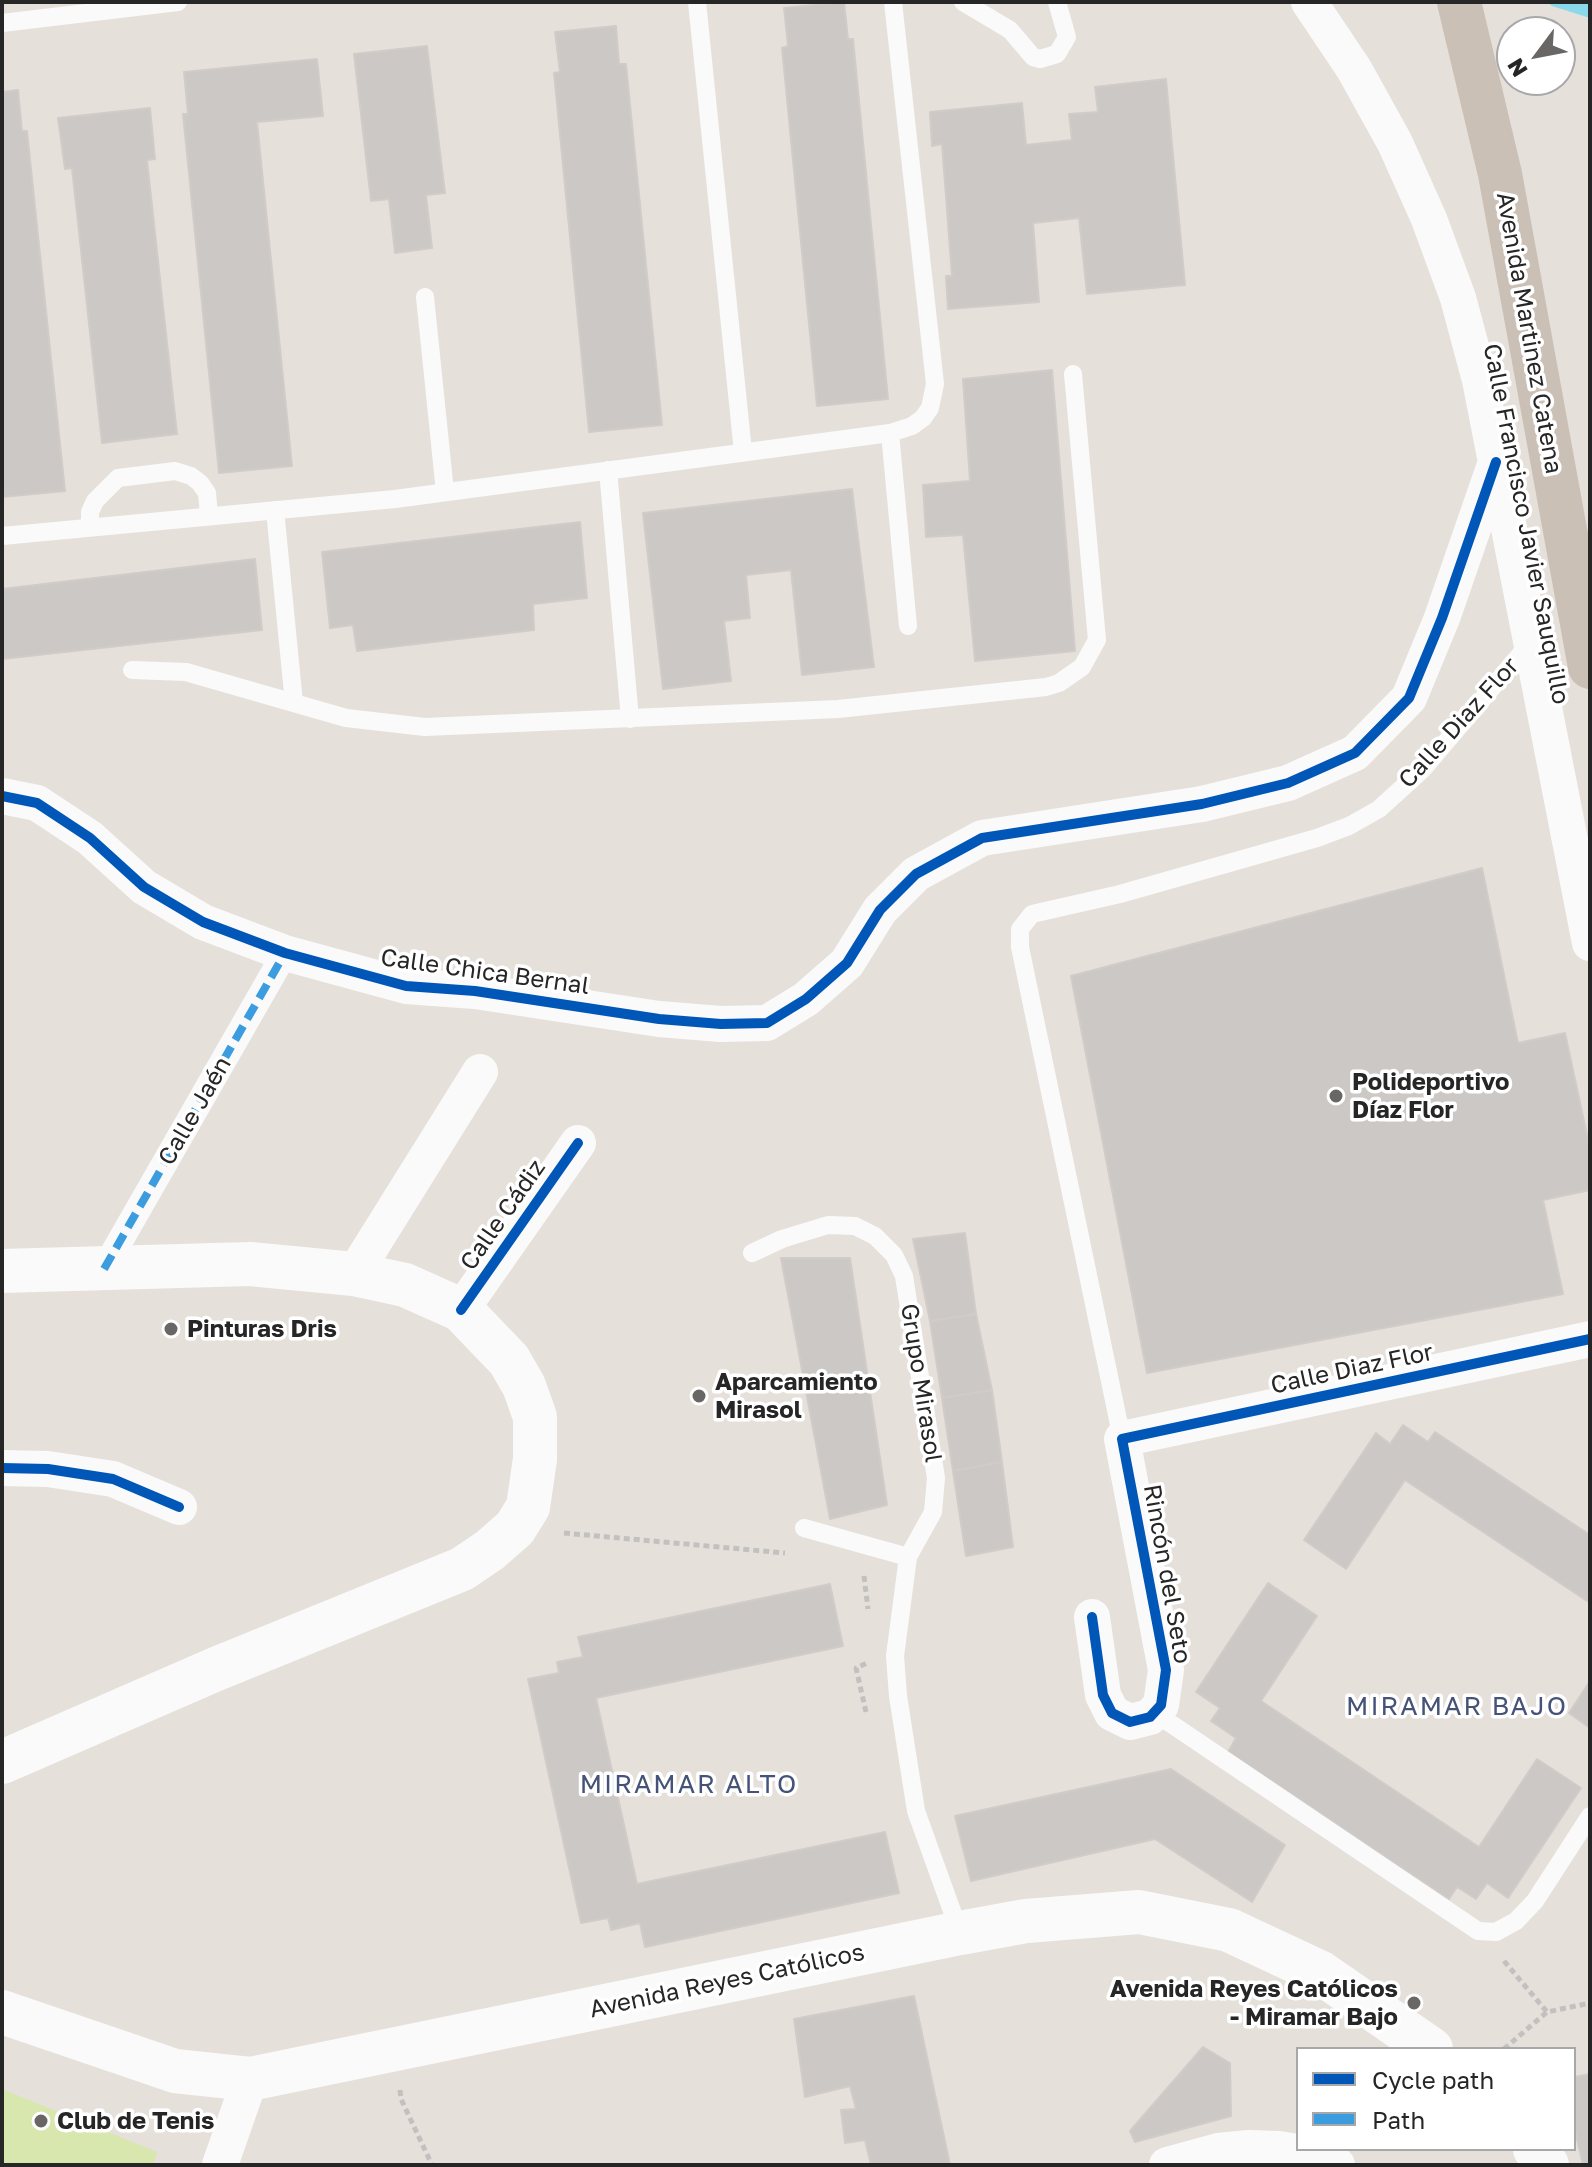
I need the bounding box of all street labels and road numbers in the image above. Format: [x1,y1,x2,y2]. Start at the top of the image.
street label: Avenida Martinez Catena [1490,190,1568,476]
street label: Calle Francisco Javier Sauquillo [1477,341,1575,707]
street label: Calle Diaz Flor [1393,652,1525,794]
street label: Calle Chica Bernal [379,943,591,1001]
street label: Calle Jaén [152,1052,238,1170]
street label: Calle Cádiz [454,1154,552,1276]
street label: Grupo Mirasol [894,1301,948,1465]
street label: Calle Diaz Flor [1268,1338,1436,1400]
street label: Rincón del Seto [1137,1482,1197,1666]
street label: Avenida Reyes Católicos [587,1938,867,2024]

